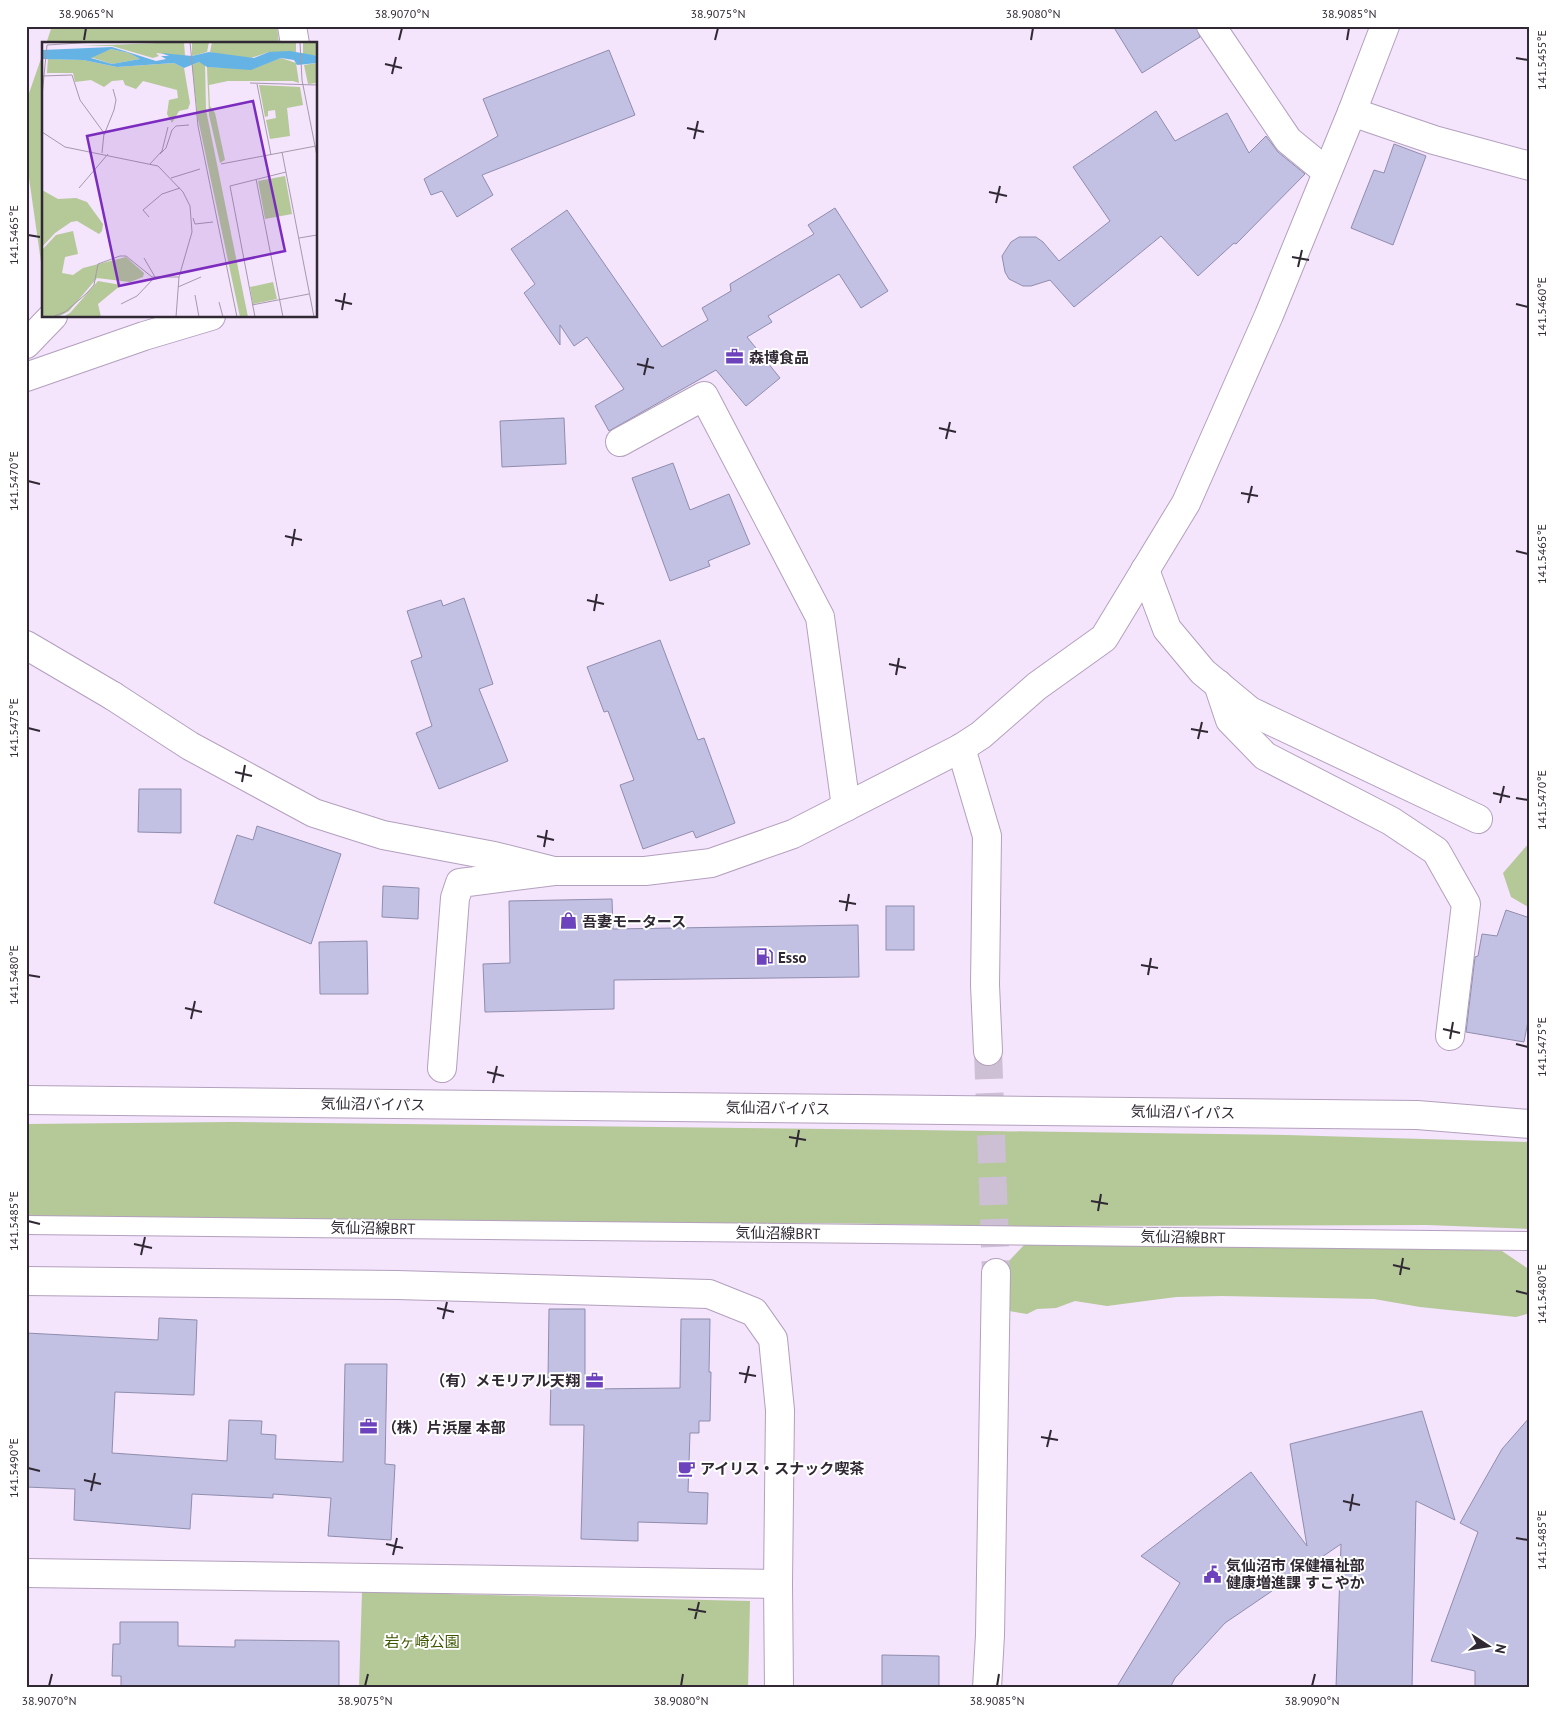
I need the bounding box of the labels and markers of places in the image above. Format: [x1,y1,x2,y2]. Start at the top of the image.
office icon: 森博食品 [725,347,745,367]
place label: 森博食品 [749,348,809,367]
shop icon: 吾妻モータース [558,911,578,931]
place label: 吾妻モータース [582,912,686,931]
fuel station icon: Esso [754,947,774,967]
place label: Esso [778,948,807,967]
office icon: （有）メモリアル天翔 [584,1370,604,1390]
place label: （有）メモリアル天翔 [430,1371,580,1390]
office icon: （株）片浜屋 本部 [358,1417,378,1437]
place label: （株）片浜屋 本部 [382,1418,506,1437]
cafe icon: アイリス・スナック喫茶 [676,1458,696,1478]
place label: アイリス・スナック喫茶 [700,1459,864,1478]
place label: 気仙沼市 保健福祉部 健康増進課 すこやか [1226,1556,1365,1592]
public building icon: 気仙沼市 保健福祉部 健康増進課 すこやか [1202,1564,1222,1584]

